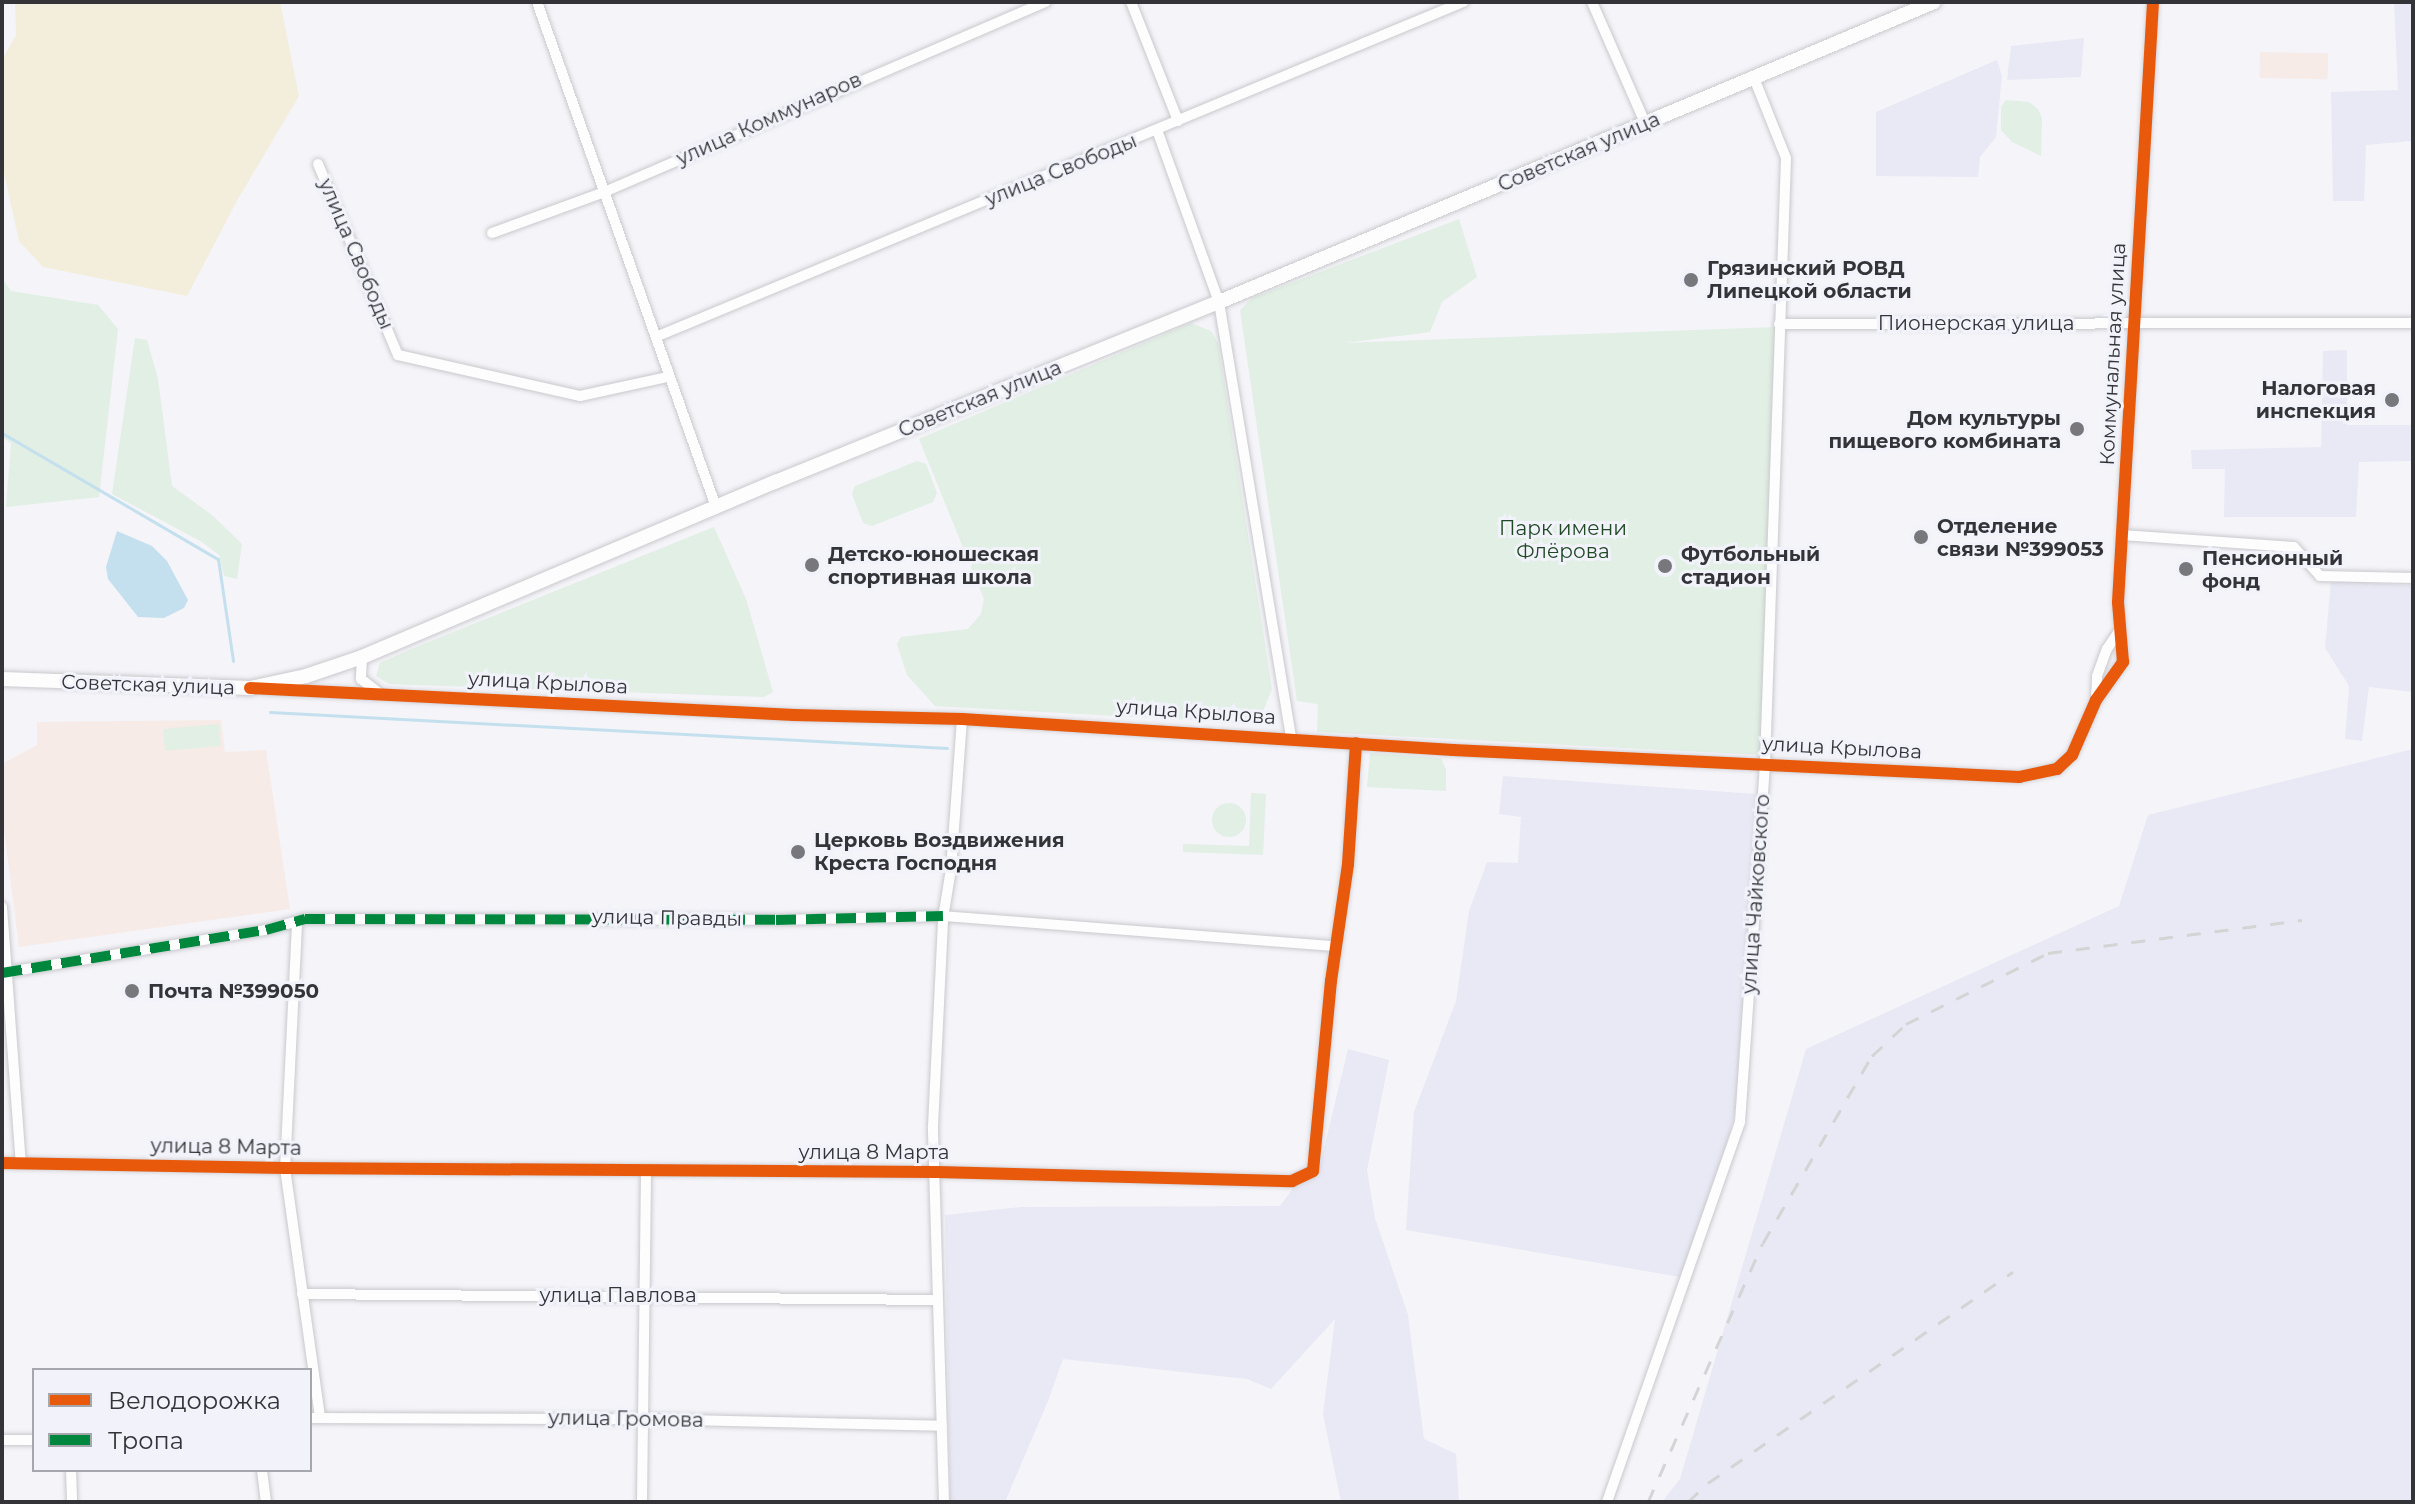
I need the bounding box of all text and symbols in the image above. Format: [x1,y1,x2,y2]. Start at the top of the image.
street label: улица Коммунаров [673,67,865,171]
street label: Советская улица [1494,107,1664,197]
street label: улица Свободы [982,129,1140,211]
street label: улица Свободы [313,175,399,333]
street label: Коммунальная улица [2095,242,2131,466]
place label: Грязинский РОВД Липецкой области [1707,256,1912,303]
marker: Грязинский РОВД Липецкой области [1682,271,1700,289]
street label: Пионерская улица [1878,311,2074,335]
street label: Советская улица [895,355,1065,443]
place label: Налоговая инспекция [2256,376,2376,423]
marker: Налоговая инспекция [2383,391,2401,409]
place label: Дом культуры пищевого комбината [1828,406,2061,453]
marker: Дом культуры пищевого комбината [2068,420,2086,438]
place label: Отделение связи №399053 [1937,514,2104,561]
park label: Парк имени Флёрова [1499,517,1627,564]
marker: Отделение связи №399053 [1912,528,1930,546]
place label: Детско-юношеская спортивная школа [828,542,1039,589]
place label: Футбольный стадион [1681,542,1820,589]
place label: Пенсионный фонд [2202,546,2343,593]
marker: Детско-юношеская спортивная школа [803,556,821,574]
marker: Футбольный стадион [1656,557,1674,575]
marker: Пенсионный фонд [2177,560,2195,578]
street label: улица Крылова [467,667,629,699]
street label: Советская улица [61,670,235,700]
street label: улица Крылова [1115,694,1277,730]
street label: улица Крылова [1761,732,1923,764]
street label: улица Чайковского [1737,793,1775,995]
place label: Церковь Воздвижения Креста Господня [814,828,1065,875]
marker: Церковь Воздвижения Креста Господня [789,843,807,861]
street label: улица Правды [592,905,742,931]
place label: Почта №399050 [148,979,319,1003]
marker: Почта №399050 [123,982,141,1000]
street label: улица 8 Марта [150,1134,302,1160]
street label: улица 8 Марта [798,1140,950,1164]
street label: улица Павлова [539,1283,697,1307]
legend [32,1368,312,1472]
text: Велодорожка [108,1386,281,1415]
street label: улица Громова [548,1406,704,1432]
text: Тропа [108,1426,184,1455]

